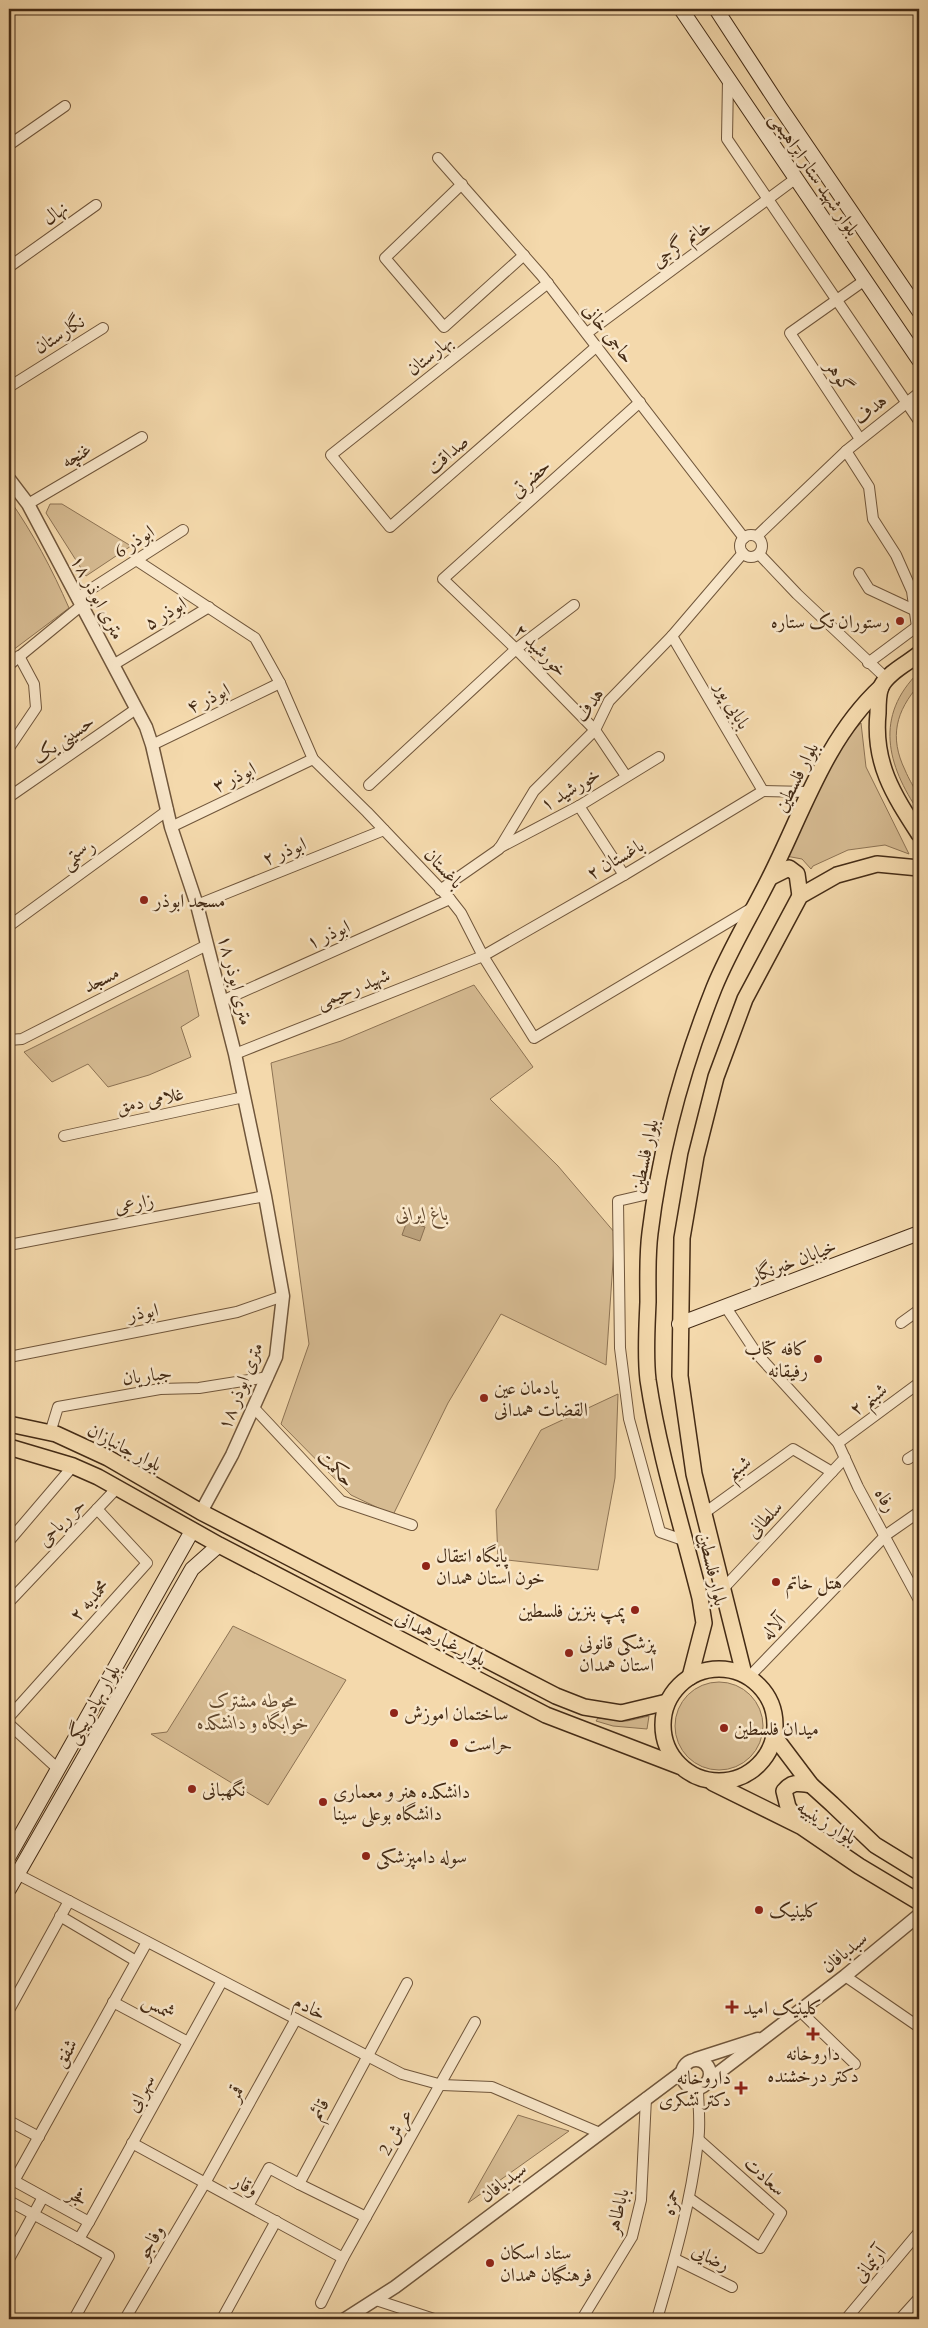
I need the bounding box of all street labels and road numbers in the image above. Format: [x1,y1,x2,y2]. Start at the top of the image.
street label: بلوار شهید ستار ابراهیمی [763,107,866,241]
street label: نهال [37,195,73,231]
street label: خانم گرجی [646,213,718,276]
street label: حاجی خانی [578,298,640,368]
street label: نگارستان [29,309,89,359]
street label: بهارستان [401,329,457,381]
street label: گوهر [819,353,860,397]
street label: هدف [848,388,892,430]
street label: صداقت [420,429,474,479]
street label: غنچه [56,436,96,475]
street label: حضرتی [504,453,556,503]
street label: ابوذر 6 [109,519,159,563]
street label: ۱۸ متری ابوذر [65,550,131,644]
street label: ابوذر ۵ [139,591,191,635]
street label: خورشید ۲ [509,618,573,682]
street label: بابایی پور [707,675,757,734]
street label: ابوذر ۴ [182,677,234,719]
street label: هدف [569,683,609,727]
street label: حسینی یک [27,709,100,770]
street label: بلوار فلسطین [768,738,824,816]
street label: ابوذر ۳ [208,756,260,798]
street label: خورشید ۱ [535,761,605,817]
street label: ابوذر ۲ [258,831,310,871]
street label: رستمی [56,833,101,876]
street label: باغستان ۲ [582,833,648,885]
street label: باغستان [419,842,469,894]
street label: ابوذر ۱ [302,913,354,955]
street label: ۱۸ متری ابوذر [213,932,259,1028]
street label: مسجد [79,959,123,999]
street label: شهید رحیمی [313,962,394,1015]
street label: غلامی دمق [114,1081,186,1119]
street label: بلوار فلسطین [624,1117,664,1195]
street label: زارعی [112,1187,156,1219]
street label: خیابان خبرنگار [744,1233,840,1290]
street label: ابوذر [124,1297,160,1328]
street label: ۱۸ متری ابوذر [211,1338,269,1434]
street label: جباریان [121,1360,173,1390]
street label: شبنم ۲ [844,1377,896,1427]
street label: بلوار جانبازان [83,1417,167,1477]
street label: حکمت [312,1444,360,1492]
street label: شبنم [720,1449,760,1490]
street label: رفاه [869,1483,903,1517]
street label: حر ریاحی [31,1492,91,1552]
street label: سلطانی [740,1495,788,1543]
street label: بلوار فلسطین [692,1530,734,1608]
street label: محمدیه ۲ [63,1573,115,1626]
street label: بلوار غبار همدانی [391,1604,491,1672]
street label: آلاله [755,1607,793,1645]
street label: بلوار بهادربیگی [60,1660,127,1749]
street label: بلوار زینبیه [792,1794,862,1850]
street label: سبدبافان [815,1926,873,1978]
street label: شمس [138,1987,180,2025]
street label: خادم [288,1988,330,2029]
street label: شفق [47,2034,83,2072]
street label: سهرابی [119,2070,162,2117]
street label: قمر [220,2081,249,2107]
street label: قائم [303,2094,339,2126]
street label: عرش 2 [372,2104,419,2160]
street label: سعادت [739,2151,791,2201]
street label: سبدبافان [474,2156,532,2208]
street label: وقار [227,2167,263,2202]
street label: فجر [62,2179,92,2212]
street label: باباطاهر [599,2186,635,2238]
street label: حمزه [655,2186,685,2218]
street label: وفاجو [129,2220,170,2266]
street label: رضایی [687,2237,734,2278]
street label: آرتیمانی [847,2239,893,2287]

